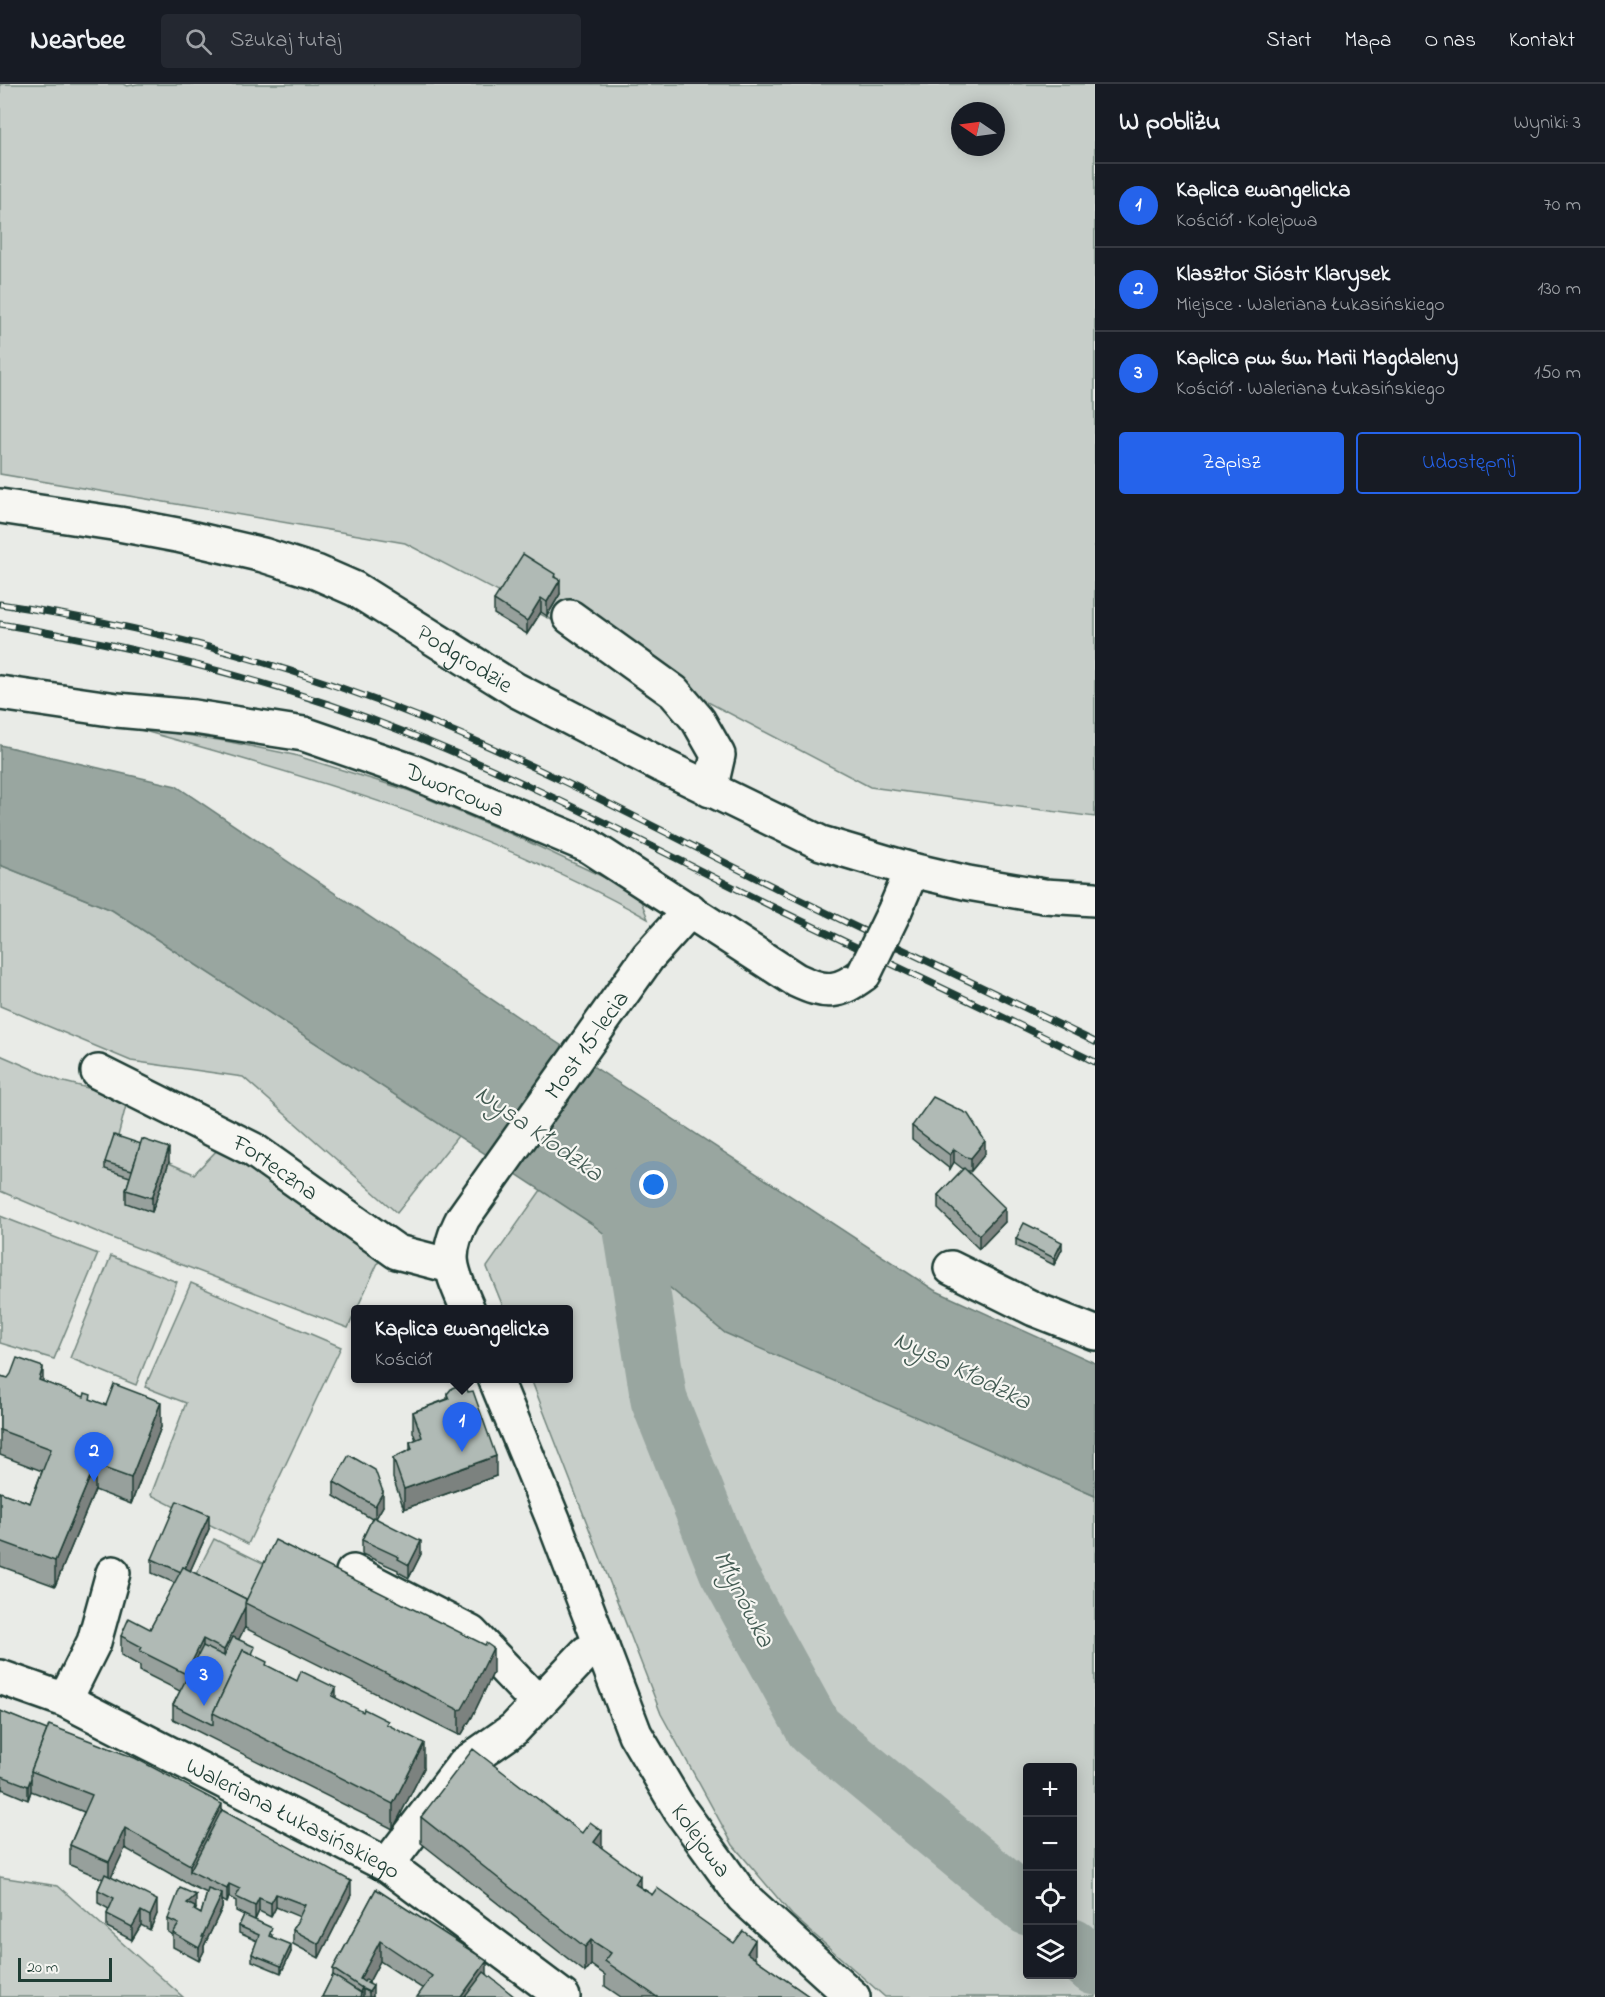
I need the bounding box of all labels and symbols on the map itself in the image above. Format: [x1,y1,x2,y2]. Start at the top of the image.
north arrow [951,102,1005,156]
street label: Podgrodzie [409,617,519,704]
street label: Dworcowa [398,755,509,828]
street label: Most 15-lecia [537,984,639,1108]
water label: Nysa Kłodzka [466,1076,611,1193]
street label: Forteczna [225,1127,325,1211]
your location [639,1170,668,1199]
water label: Nysa Kłodzka [887,1322,1038,1422]
pin: 1 [442,1402,482,1452]
pin: 2 [74,1432,113,1482]
water label: Młynówka [702,1544,783,1655]
pin: 3 [184,1656,224,1706]
street label: Waleriana Łukasińskiego [179,1750,407,1889]
street label: Kolejowa [661,1797,739,1886]
scale bar [18,1955,112,1982]

